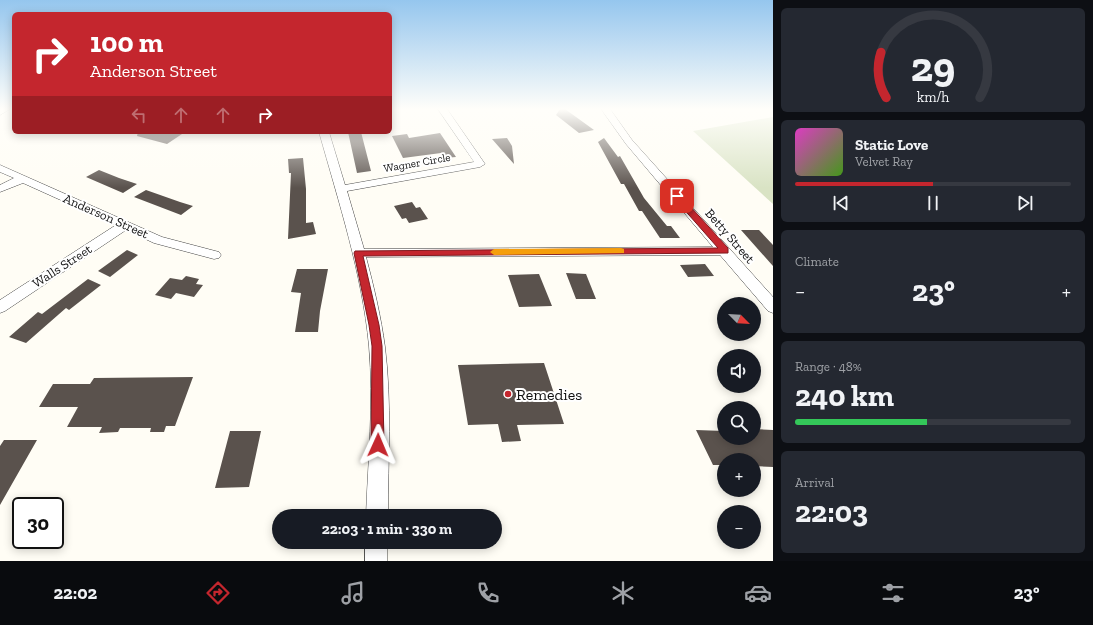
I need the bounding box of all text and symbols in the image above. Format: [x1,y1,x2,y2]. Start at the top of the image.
text: 100 m [90,26,163,59]
icon: right [24,28,76,80]
text: 29 [911,42,955,92]
text: Anderson Street [90,60,217,82]
text: km/h [917,89,949,106]
icon: left [128,104,150,126]
icon: ahead [170,104,192,126]
icon: ahead [212,104,234,126]
icon: right [254,104,276,126]
text: Static Love [855,136,928,154]
street label: Wagner Circle [383,151,451,175]
text: Velvet Ray [855,154,913,169]
pin [660,179,694,213]
icon: arrive [666,185,688,207]
street label: Anderson Street [61,191,151,242]
icon: previous [830,192,852,214]
icon: pause [922,192,944,214]
icon: next [1014,192,1036,214]
street label: Betty Street [702,206,758,266]
street label: Walls Street [30,241,95,291]
text: Climate [795,254,839,269]
text: 23° [912,273,955,309]
text: − [795,278,805,305]
text: + [1062,278,1071,305]
north arrow [717,297,761,341]
map controls [717,297,761,549]
button: sound [717,349,761,393]
text: Range · 48% [795,359,862,374]
text: 240 km [795,378,894,414]
place label: Remedies [516,385,582,404]
marker: Remedies [503,389,513,399]
button: search [717,401,761,445]
position arrow [357,424,399,466]
button: + [717,453,761,497]
text: Arrival [795,475,834,490]
text: 22:03 [795,494,868,530]
speed limit sign: 30 [12,497,64,549]
button: − [717,505,761,549]
text: 22:03 · 1 min · 330 m [322,520,452,538]
icon: directions [204,579,232,607]
icon: music [339,579,367,607]
icon: phone [474,579,502,607]
icon: climate [609,579,637,607]
icon: car [744,579,772,607]
icon: filters [879,579,907,607]
text: 22:02 [53,582,97,604]
text: 23° [1014,582,1039,604]

